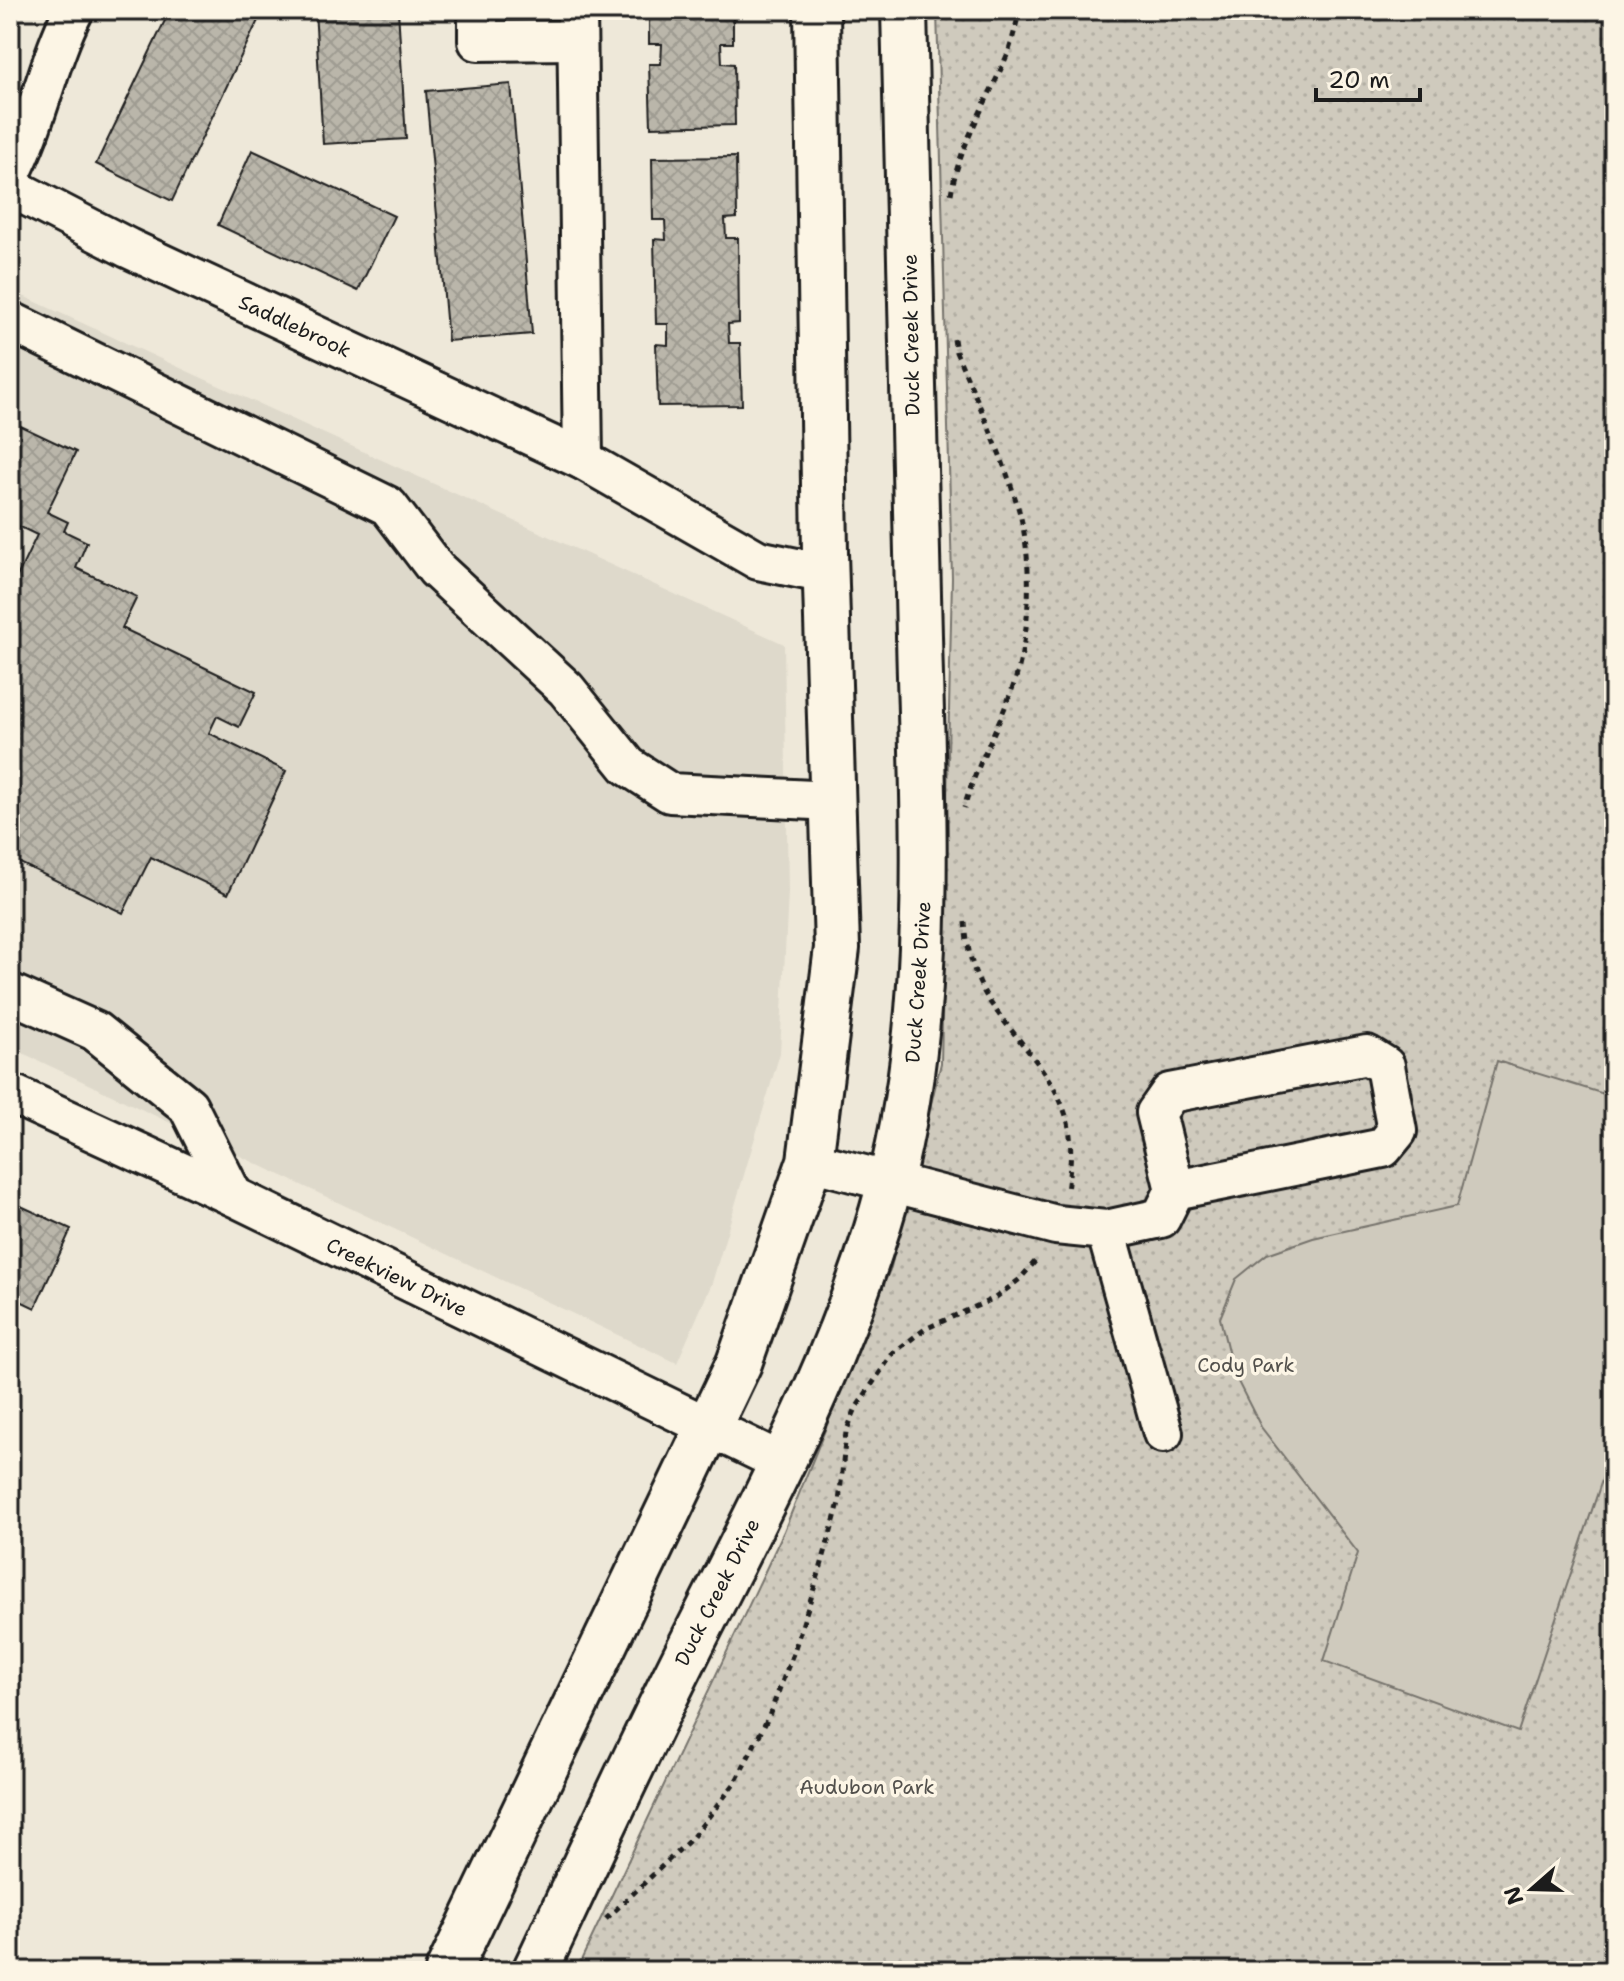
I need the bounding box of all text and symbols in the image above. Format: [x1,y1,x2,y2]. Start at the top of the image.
scale bar [1316,52,1420,102]
text: 20 m [1328,64,1390,96]
street label: Duck Creek Drive [897,254,925,416]
street label: Saddlebrook [235,289,355,363]
street label: Duck Creek Drive [899,900,937,1064]
street label: Creekview Drive [322,1232,472,1322]
park label: Cody Park [1197,1352,1295,1378]
street label: Duck Creek Drive [669,1514,765,1670]
park label: Audubon Park [799,1774,935,1800]
north arrow [1492,1849,1572,1929]
text: N [1497,1883,1530,1909]

